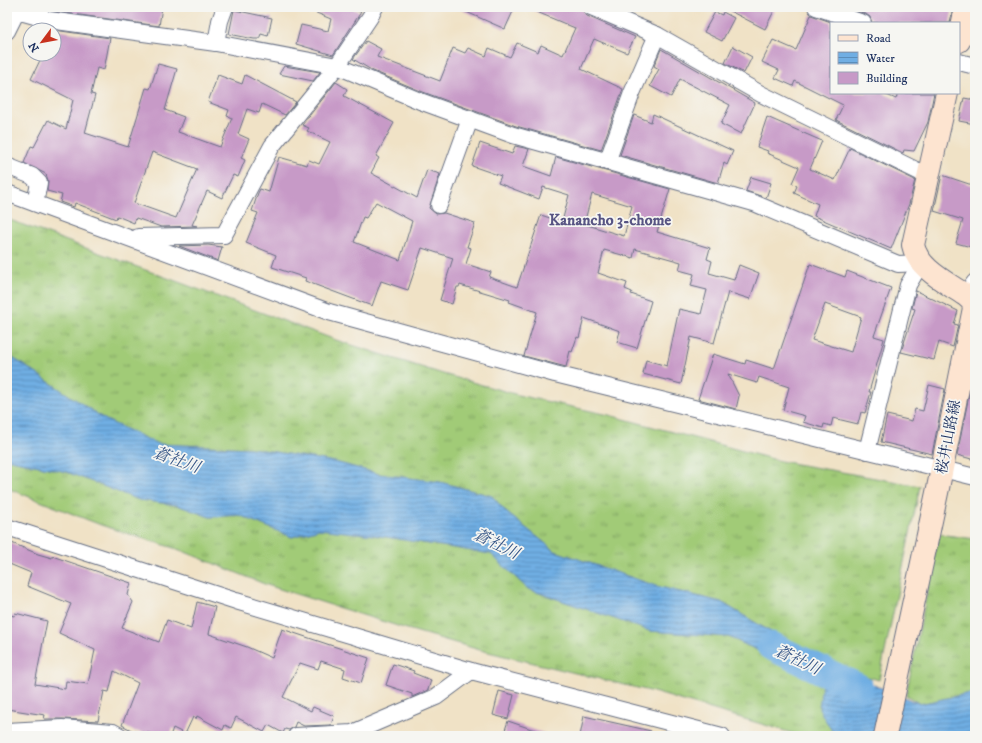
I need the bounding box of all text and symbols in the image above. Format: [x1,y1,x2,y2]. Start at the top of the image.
north arrow [22,22,62,62]
legend [830,22,960,94]
text: Road [866,31,891,46]
text: N [26,39,43,54]
text: Water [865,51,895,66]
text: Building [866,71,907,86]
district label: Kanancho 3-chome [549,210,671,230]
street label: 桜井山路線 [932,398,965,476]
water label: 蒼社川 [151,442,205,478]
water label: 蒼社川 [471,524,524,564]
water label: 蒼社川 [772,641,825,680]

